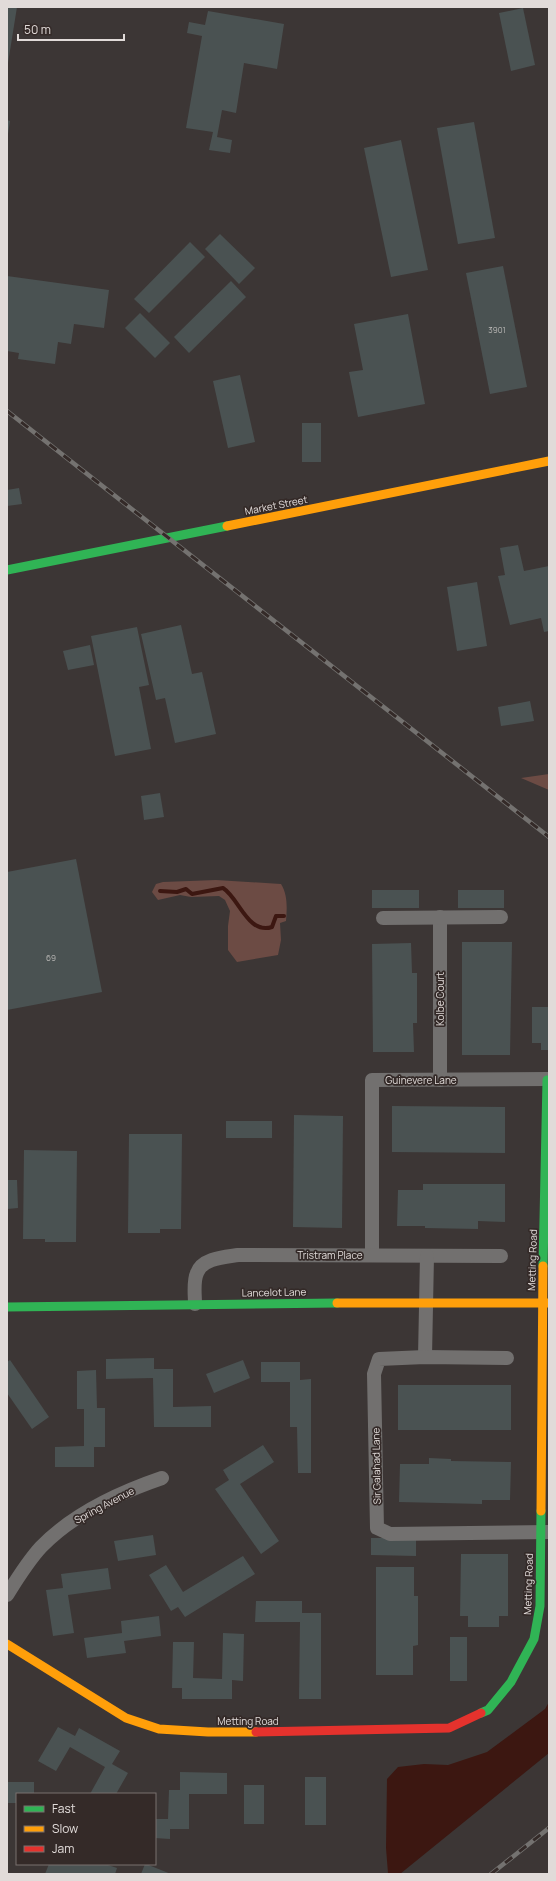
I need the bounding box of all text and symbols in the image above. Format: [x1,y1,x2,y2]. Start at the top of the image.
scale bar [18,16,124,42]
text: 50 m [24,21,51,38]
house number: 3901 [488,324,506,335]
street label: Market Street [243,492,309,518]
house number: 69 [46,952,56,963]
street label: Kolbe Court [433,972,447,1026]
street label: Guinevere Lane [385,1073,457,1087]
street label: Metting Road [524,1229,540,1291]
street label: Tristram Place [297,1248,363,1262]
street label: Lancelot Lane [242,1284,307,1300]
street label: Sir Galahad Lane [368,1428,384,1504]
street label: Spring Avenue [72,1483,137,1527]
street label: Metting Road [520,1553,536,1615]
street label: Metting Road [217,1714,279,1728]
legend [16,1793,156,1865]
text: Fast [52,1800,76,1817]
text: Slow [52,1820,78,1837]
text: Jam [52,1840,74,1857]

